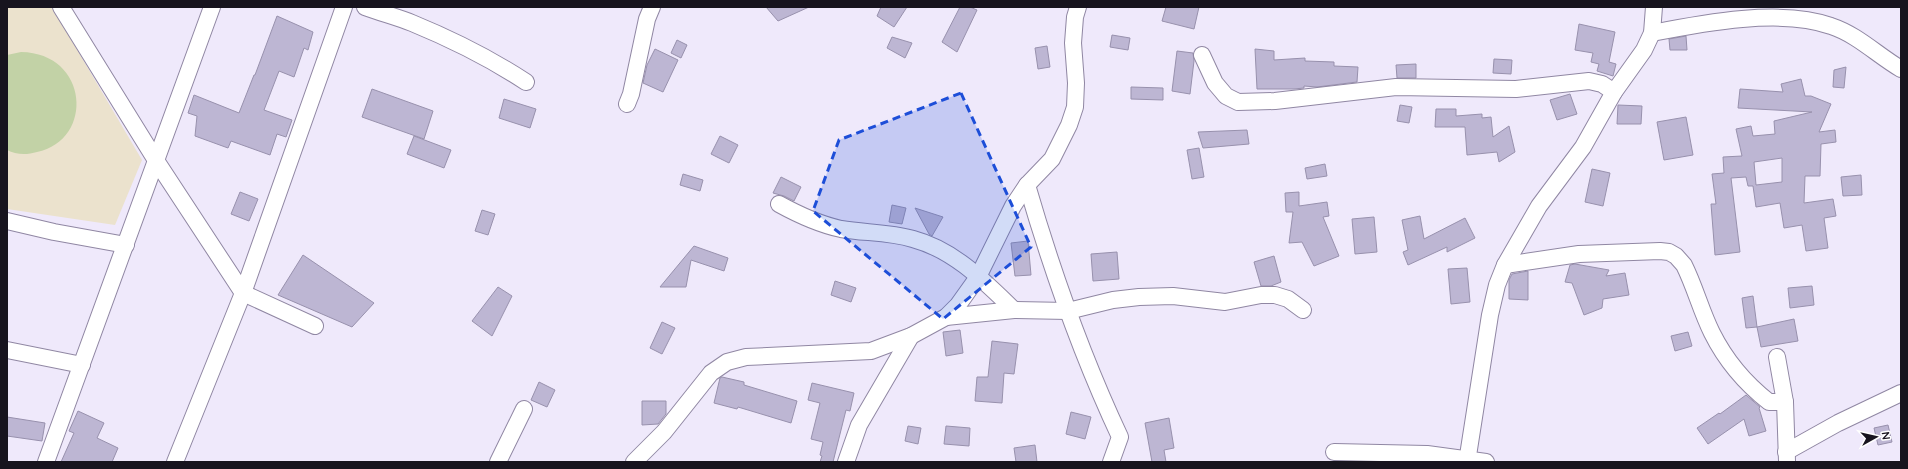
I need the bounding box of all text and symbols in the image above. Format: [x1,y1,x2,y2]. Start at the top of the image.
north arrow [1856,417,1896,457]
text: N [1878,431,1893,441]

